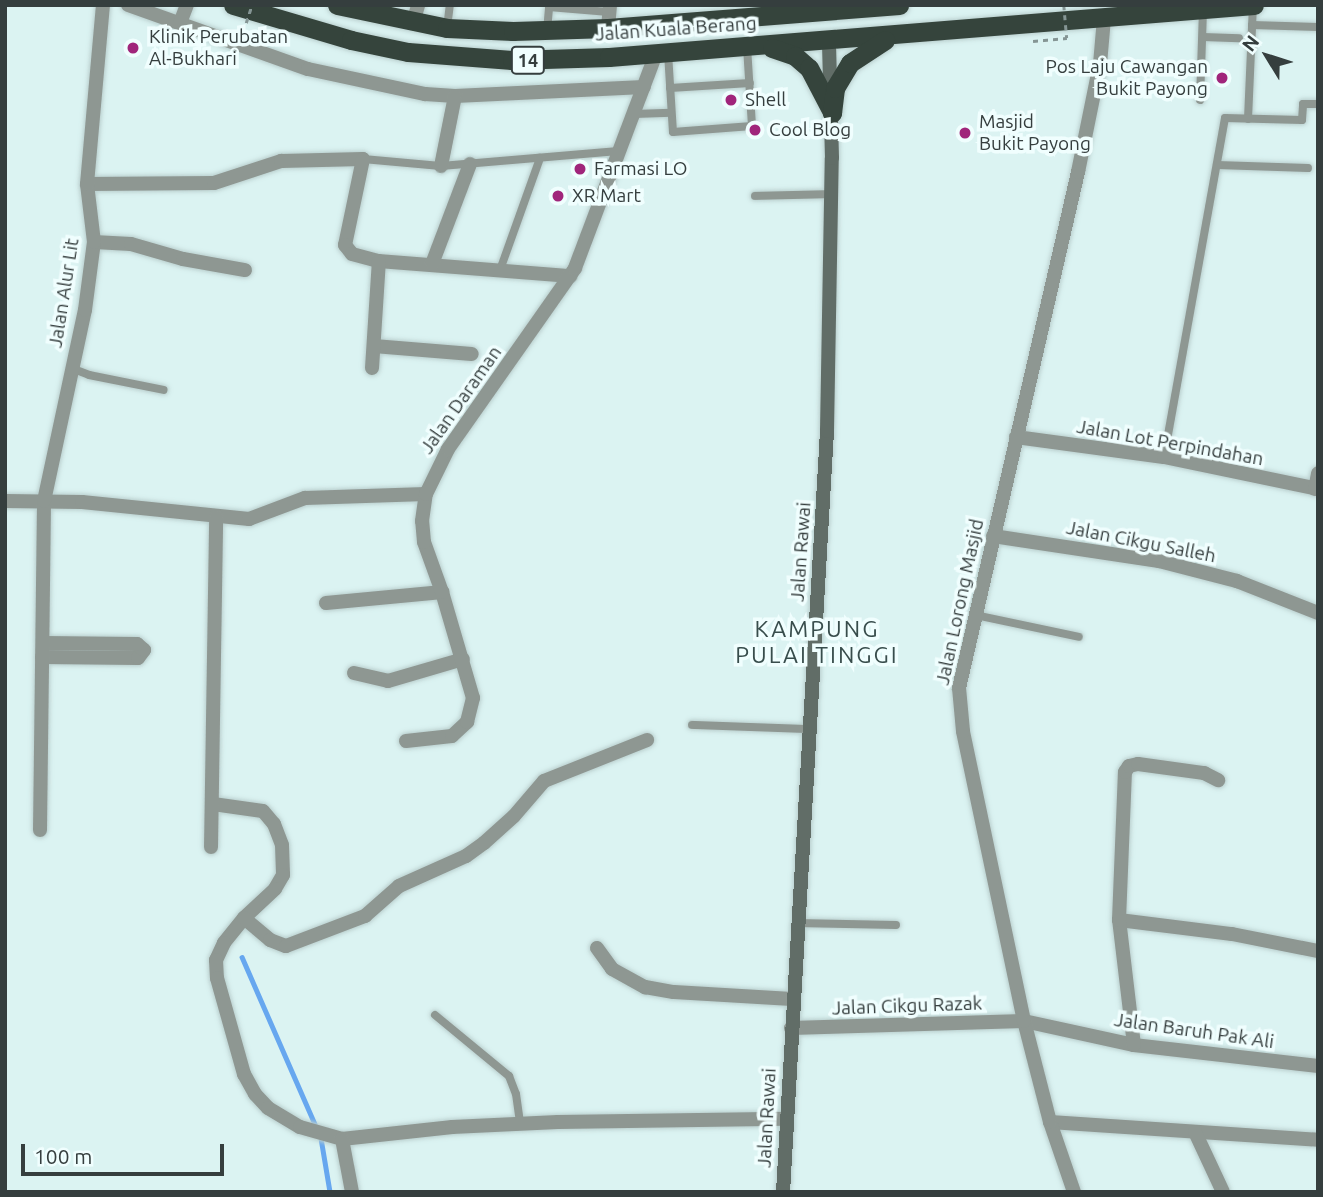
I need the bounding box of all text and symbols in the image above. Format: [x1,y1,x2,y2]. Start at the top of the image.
street label: Jalan Kuala Berang [595,12,757,46]
north arrow [1232,21,1302,91]
place label: Klinik Perubatan Al-Bukhari [149,26,288,70]
text: N [1237,31,1263,55]
marker: Klinik Perubatan Al-Bukhari [123,38,143,58]
road number: 14 [510,46,546,74]
place label: Pos Laju Cawangan Bukit Payong [1046,56,1208,100]
marker: Pos Laju Cawangan Bukit Payong [1214,70,1230,86]
place label: Shell [745,89,786,111]
marker: Shell [723,92,739,108]
place label: Masjid Bukit Payong [979,111,1091,155]
place label: Cool Blog [769,119,851,141]
marker: Cool Blog [747,122,763,138]
marker: Masjid Bukit Payong [957,125,973,141]
place label: Farmasi LO [594,158,687,180]
marker: Farmasi LO [572,161,588,177]
place label: XR Mart [572,185,641,207]
marker: XR Mart [550,188,566,204]
street label: Jalan Alur Lit [44,237,84,349]
street label: Jalan Daraman [415,342,507,458]
street label: Jalan Lot Perpindahan [1075,415,1265,471]
street label: Jalan Rawai [786,501,816,603]
street label: Jalan Cikgu Salleh [1064,516,1218,568]
street label: Jalan Lorong Masjid [931,517,989,687]
district label: KAMPUNG PULAI TINGGI [737,615,897,669]
street label: Jalan Cikgu Razak [831,992,983,1020]
street label: Jalan Baruh Pak Ali [1113,1009,1275,1053]
street label: Jalan Rawai [753,1068,781,1168]
scale bar [24,1130,228,1174]
text: 100 m [34,1144,92,1168]

